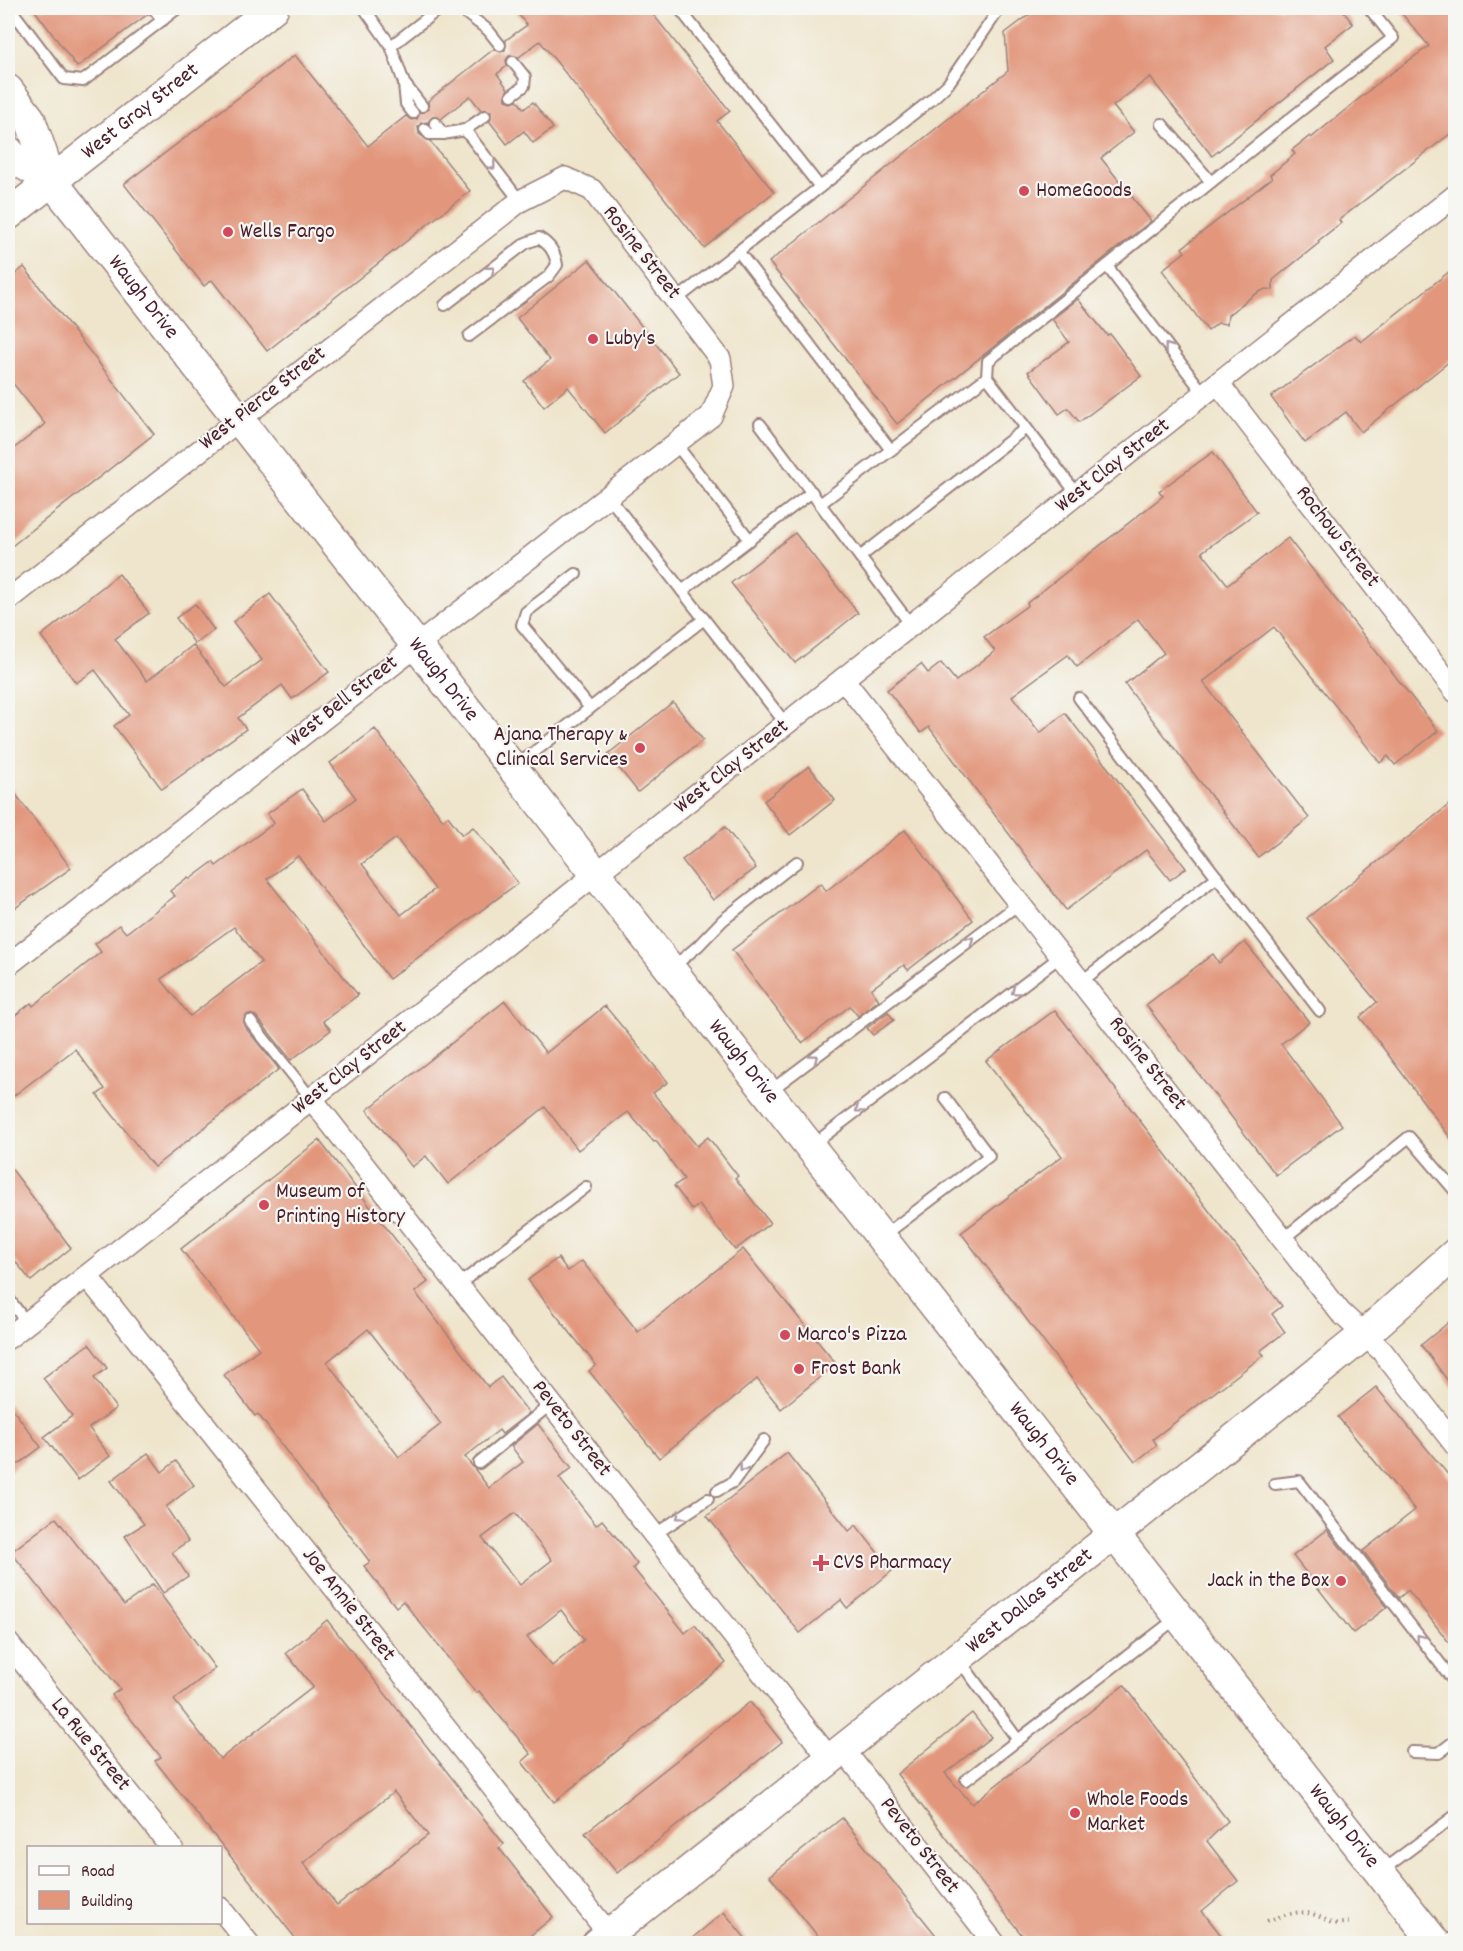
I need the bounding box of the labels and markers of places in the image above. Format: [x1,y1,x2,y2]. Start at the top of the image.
place label: HomeGoods [1036,176,1132,207]
marker: HomeGoods [1017,184,1031,198]
place label: Wells Fargo [240,217,335,248]
marker: Wells Fargo [221,225,235,239]
place label: Luby's [605,324,656,355]
marker: Luby's [586,332,600,346]
place label: Ajana Therapy & Clinical Services [494,720,628,776]
marker: Ajana Therapy & Clinical Services [633,741,647,755]
place label: Museum of Printing History [276,1177,406,1233]
marker: Museum of Printing History [257,1198,271,1212]
place label: Marco's Pizza [797,1320,907,1351]
marker: Marco's Pizza [778,1328,792,1342]
place label: Frost Bank [811,1354,901,1385]
marker: Frost Bank [792,1362,806,1376]
place label: CVS Pharmacy [833,1548,952,1579]
marker: CVS Pharmacy [814,1556,828,1570]
place label: Jack in the Box [1207,1566,1329,1597]
marker: Jack in the Box [1334,1574,1348,1588]
place label: Whole Foods Market [1087,1785,1188,1841]
marker: Whole Foods Market [1068,1806,1082,1820]

